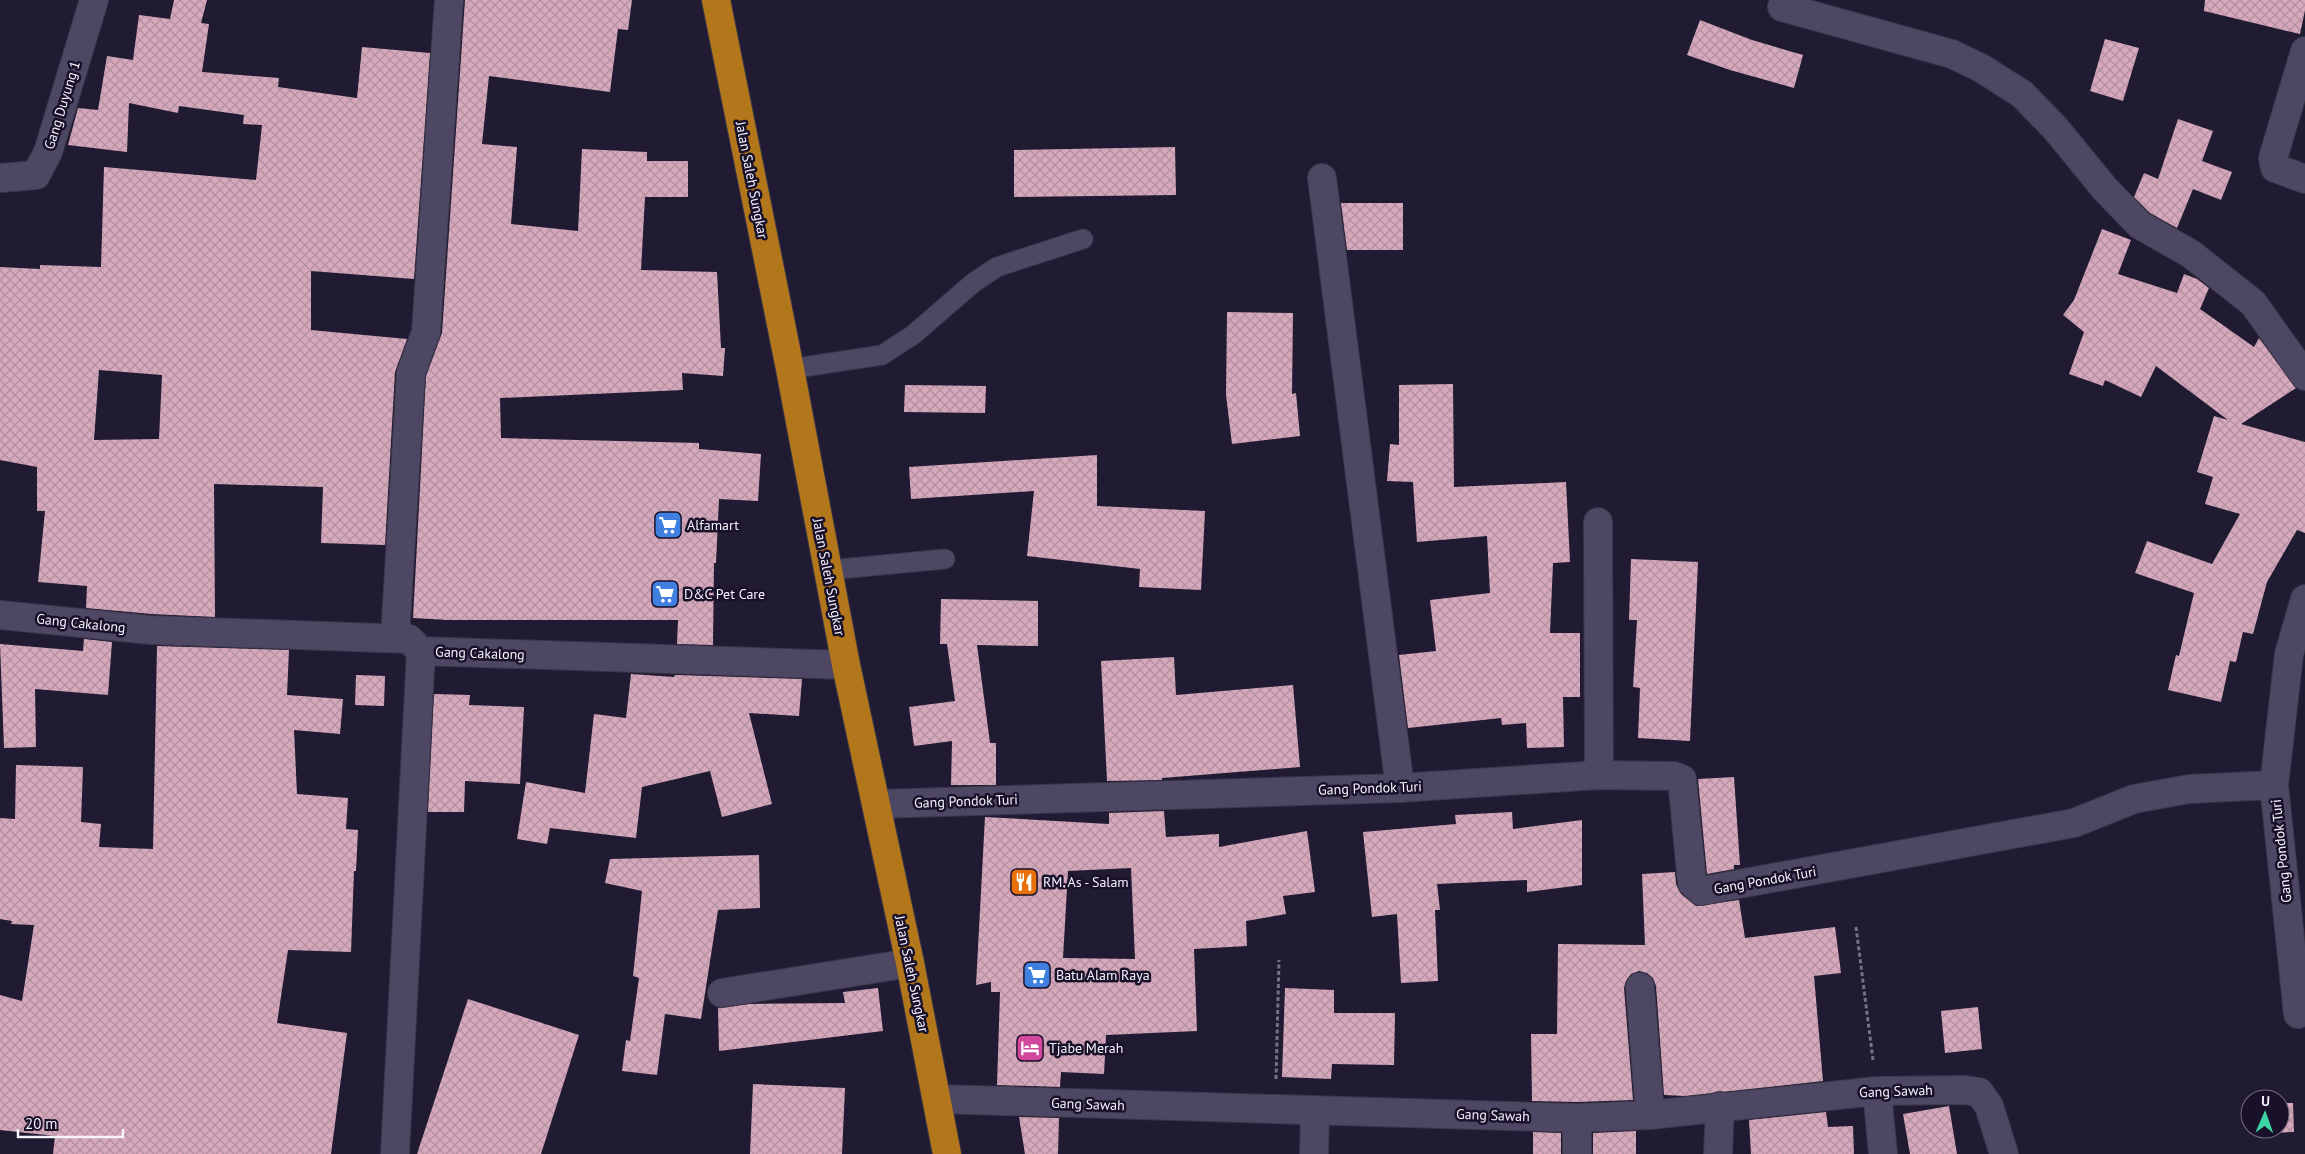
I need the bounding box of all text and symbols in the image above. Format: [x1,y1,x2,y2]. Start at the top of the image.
street label: Gang Duyung 1 [40,58,84,152]
street label: Jalan Saleh Sungkar [732,119,772,240]
supermarket icon: Alfamart [653,510,683,540]
place label: Alfamart [687,516,739,534]
street label: Jalan Saleh Sungkar [809,516,849,637]
supermarket icon: D&C Pet Care [650,579,680,609]
place label: D&C Pet Care [684,585,765,603]
street label: Gang Cakalong [36,609,126,637]
street label: Gang Cakalong [435,642,525,664]
street label: Gang Pondok Turi [1318,777,1422,799]
street label: Gang Pondok Turi [914,790,1018,812]
street label: Gang Pondok Turi [2267,798,2295,904]
street label: Gang Pondok Turi [1712,862,1818,898]
restaurant icon: RM. As - Salam [1009,867,1039,897]
place label: RM. As - Salam [1043,873,1129,891]
street label: Jalan Saleh Sungkar [891,913,933,1034]
supermarket icon: Batu Alam Raya [1022,960,1052,990]
place label: Batu Alam Raya [1056,966,1150,984]
hotel icon: Tjabe Merah [1015,1033,1045,1063]
place label: Tjabe Merah [1049,1039,1123,1057]
street label: Gang Sawah [1859,1081,1933,1101]
north arrow [2240,1089,2290,1139]
text: U [2261,1092,2270,1110]
street label: Gang Sawah [1051,1094,1125,1114]
street label: Gang Sawah [1456,1105,1530,1125]
scale bar [18,1106,122,1138]
text: 20 m [25,1114,58,1133]

